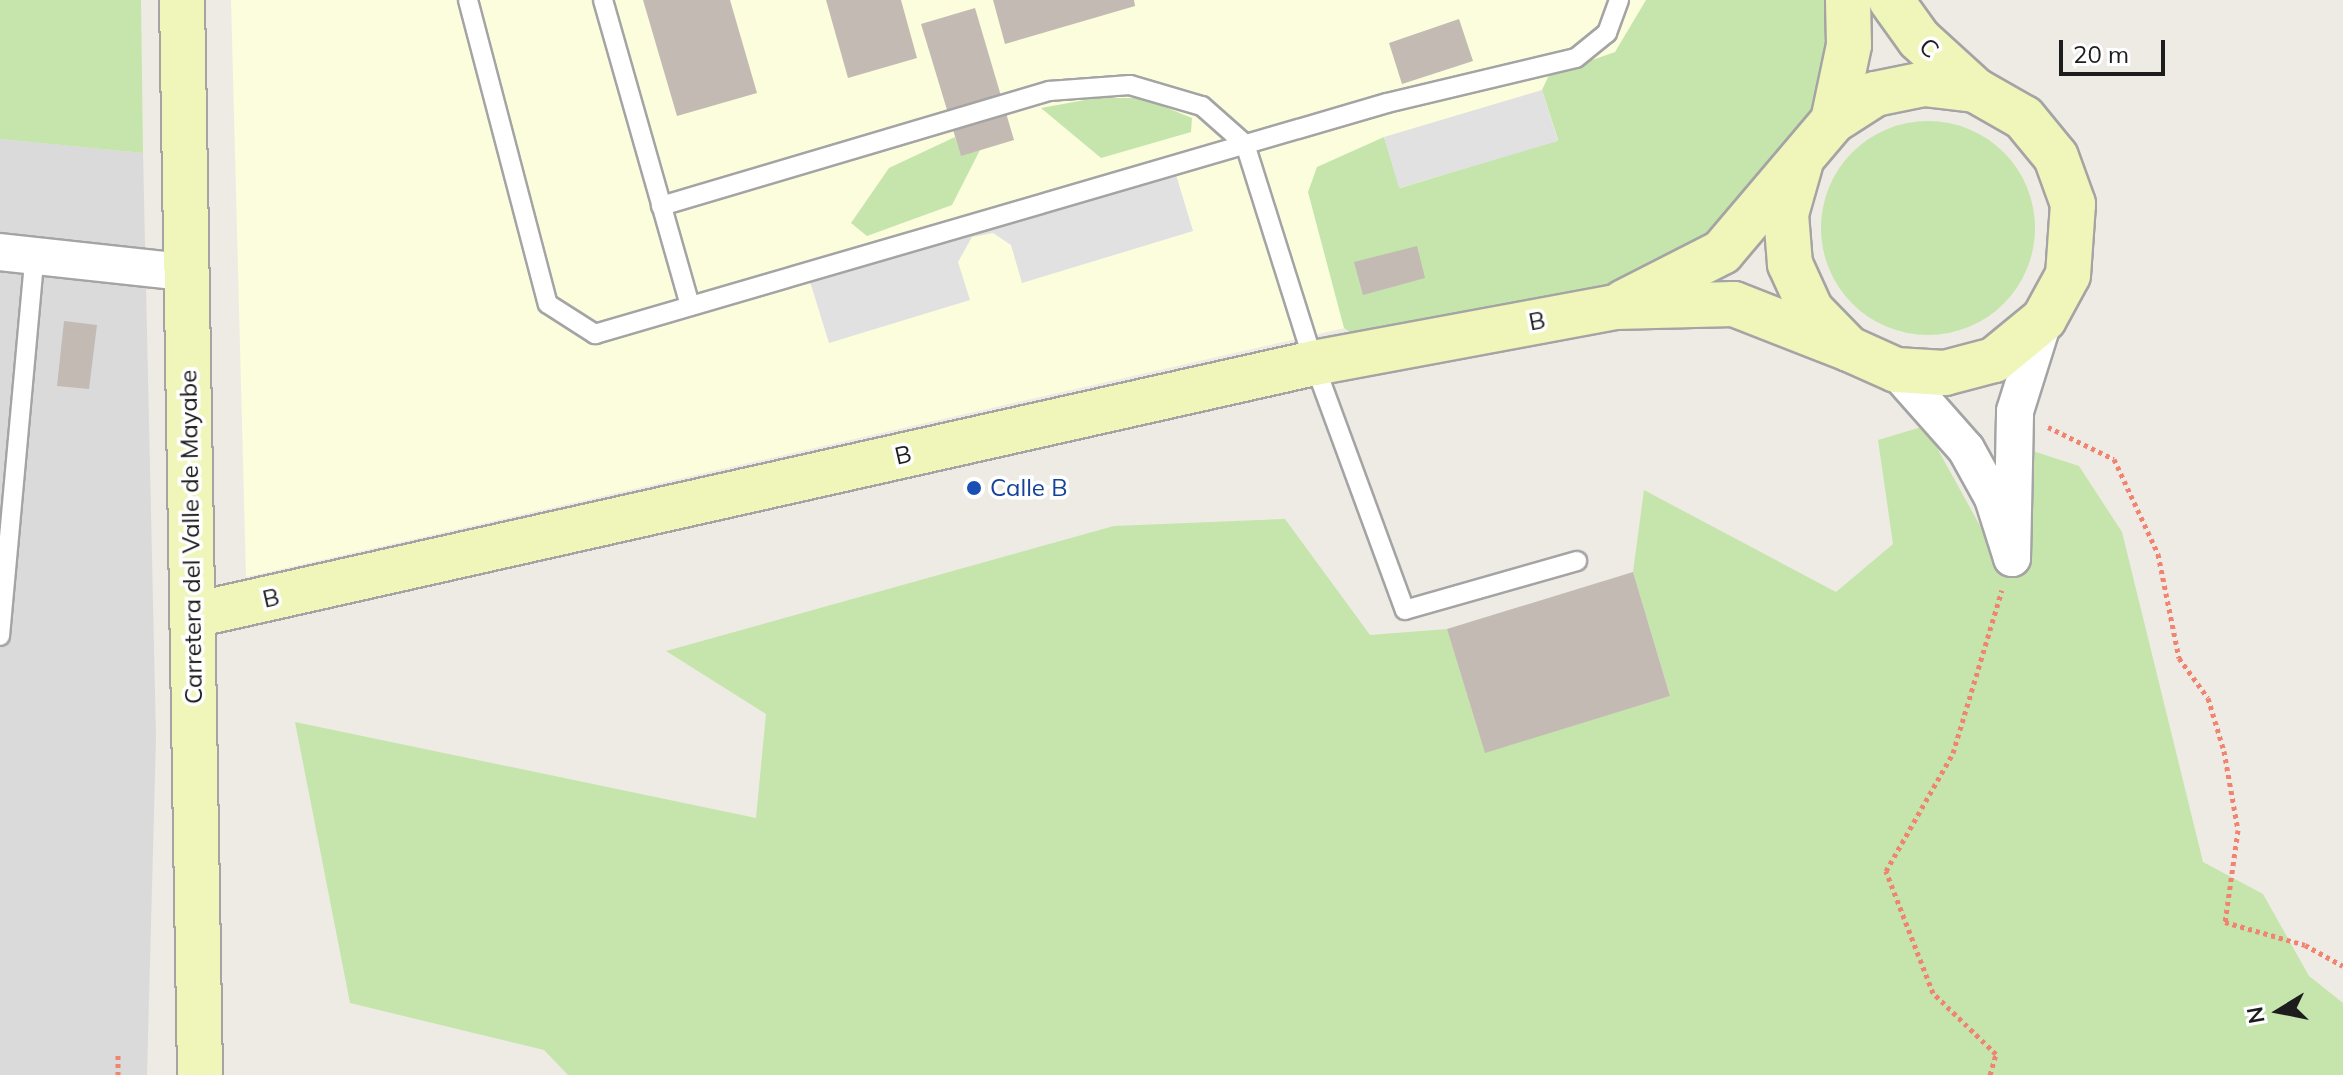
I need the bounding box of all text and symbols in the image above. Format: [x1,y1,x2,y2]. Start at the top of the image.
scale bar [2063,24,2169,74]
street label: C [1913,32,1945,64]
text: 20 m [2073,39,2129,69]
street label: B [1526,305,1548,337]
street label: Carretera del Valle de Mayabe [174,370,208,704]
street label: B [892,439,914,471]
place label: Calle B [990,474,1067,502]
marker: Calle B [965,479,983,497]
street label: B [260,582,282,614]
north arrow [2239,971,2319,1051]
text: N [2240,1005,2271,1026]

